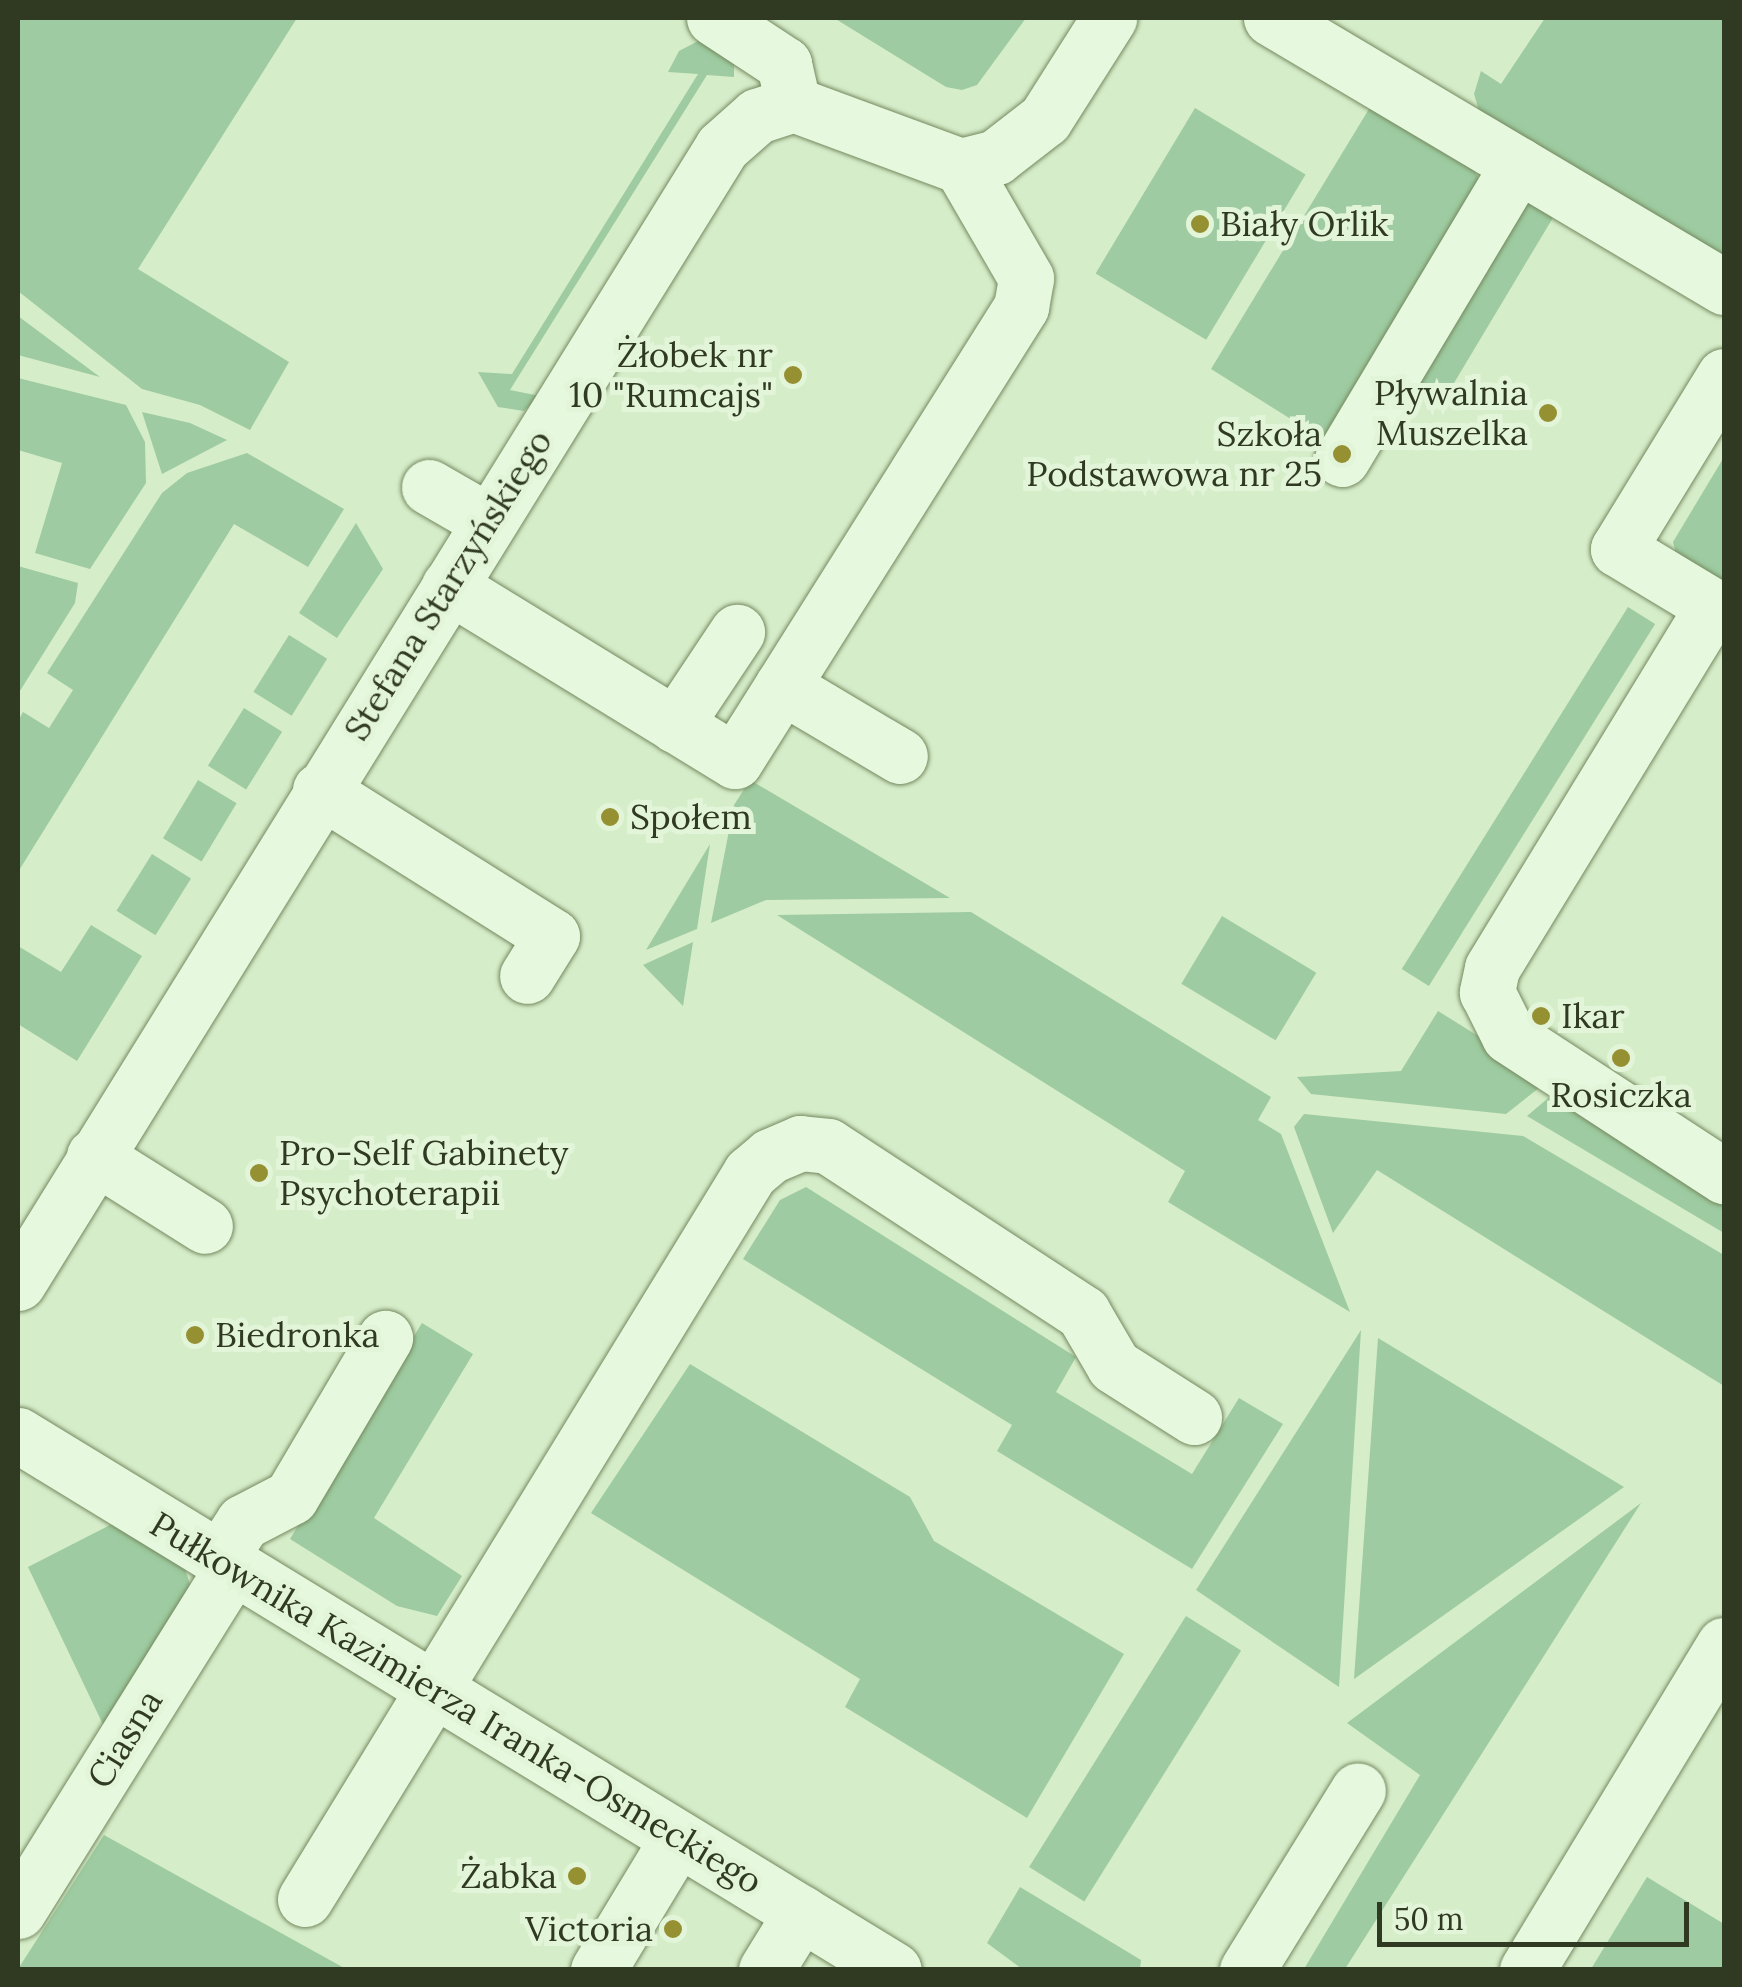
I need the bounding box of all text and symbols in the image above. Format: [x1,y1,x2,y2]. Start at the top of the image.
place label: Biały Orlik [1220,203,1388,245]
marker: Biały Orlik [1189,213,1211,235]
place label: Żłobek nr 10 "Rumcajs" [569,334,773,416]
marker: Żłobek nr 10 "Rumcajs" [782,364,804,386]
place label: Pływalnia Muszelka [1374,372,1528,454]
marker: Pływalnia Muszelka [1537,402,1559,424]
place label: Szkoła Podstawowa nr 25 [1026,413,1322,495]
street label: Stefana Starzyńskiego [335,422,561,748]
marker: Szkoła Podstawowa nr 25 [1331,443,1353,465]
place label: Społem [630,796,752,838]
marker: Społem [599,806,621,828]
place label: Ikar [1561,995,1625,1037]
marker: Ikar [1530,1005,1552,1027]
marker: Rosiczka [1610,1047,1632,1069]
place label: Rosiczka [1550,1074,1692,1116]
place label: Pro-Self Gabinety Psychoterapii [279,1132,569,1214]
marker: Pro-Self Gabinety Psychoterapii [248,1162,270,1184]
place label: Biedronka [215,1314,380,1356]
marker: Biedronka [184,1324,206,1346]
street label: Pułkownika Kazimierza Iranka-Osmeckiego [143,1503,769,1903]
street label: Ciasna [79,1682,171,1796]
place label: Żabka [460,1855,557,1897]
marker: Żabka [566,1865,588,1887]
scale bar [1382,1882,1694,1944]
text: 50 m [1394,1900,1464,1938]
place label: Victoria [525,1908,653,1950]
marker: Victoria [662,1918,684,1940]

